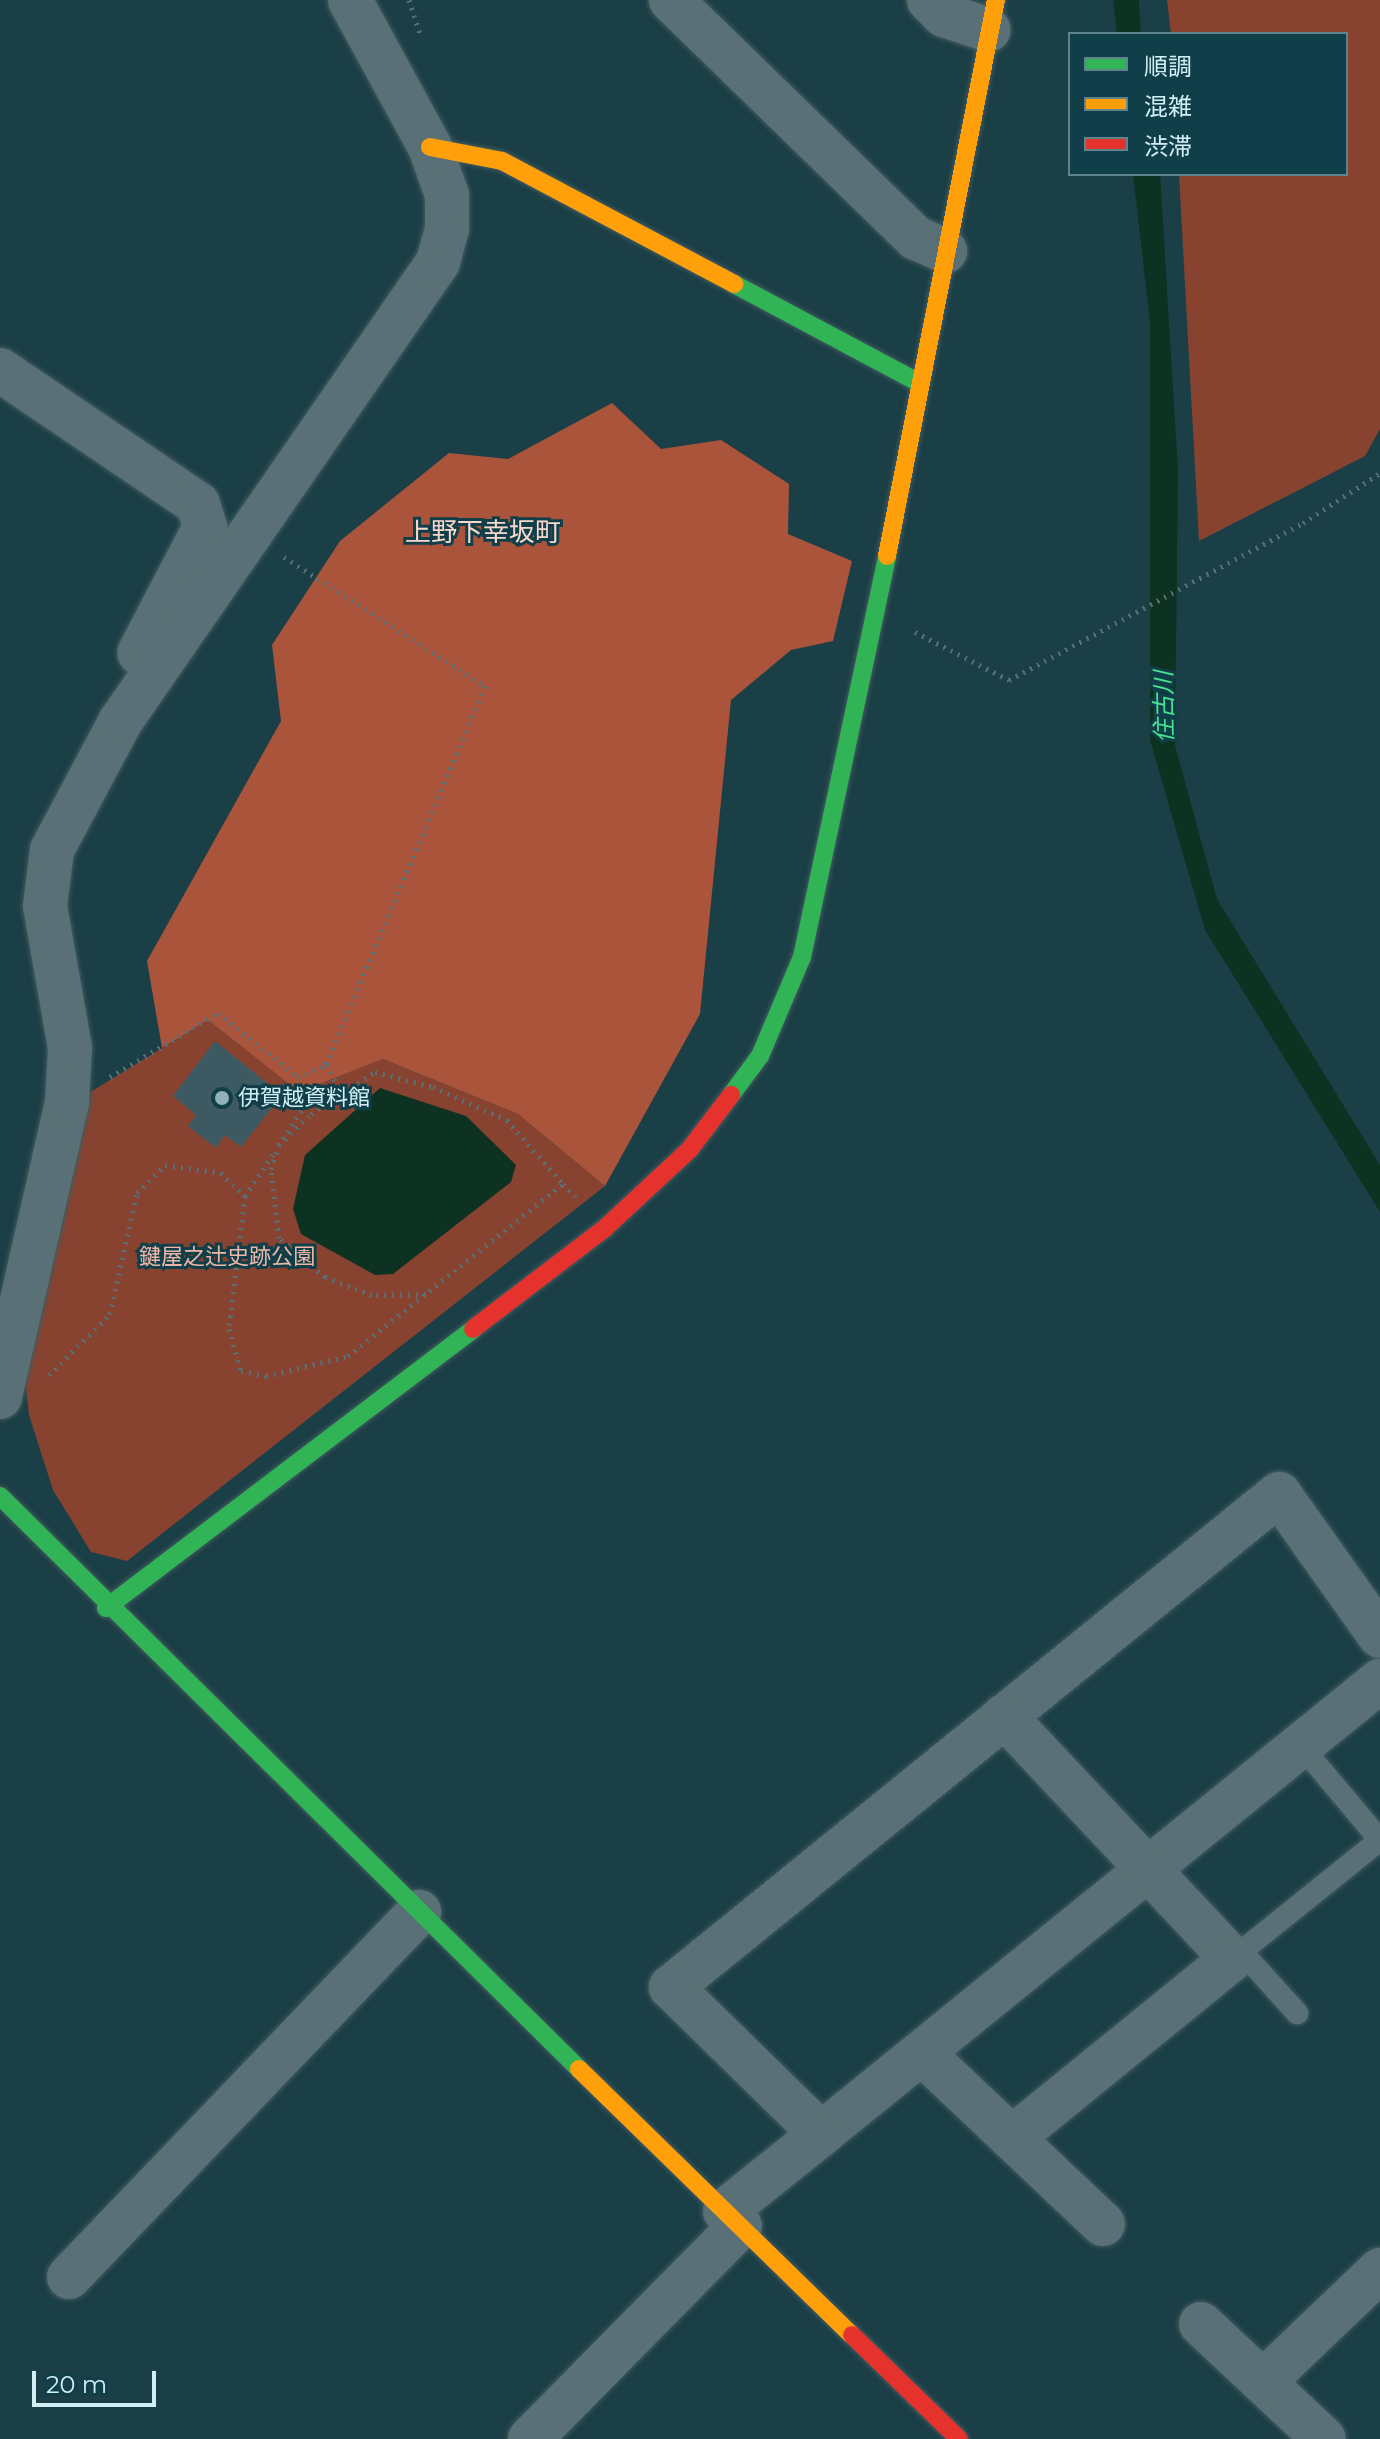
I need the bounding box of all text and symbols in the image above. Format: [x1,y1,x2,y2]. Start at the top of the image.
legend [1068,32,1348,176]
text: 順調 [1144,52,1192,81]
text: 混雑 [1144,92,1192,121]
text: 渋滞 [1144,132,1192,161]
district label: 上野下幸坂町 [405,517,561,549]
water label: 住古川 [1149,671,1179,743]
place label: 伊賀越資料館 [238,1085,370,1111]
marker: 伊賀越資料館 [213,1089,231,1107]
park label: 鍵屋之辻史跡公園 [139,1244,315,1270]
scale bar [36,2355,160,2405]
text: 20 m [46,2370,107,2399]

